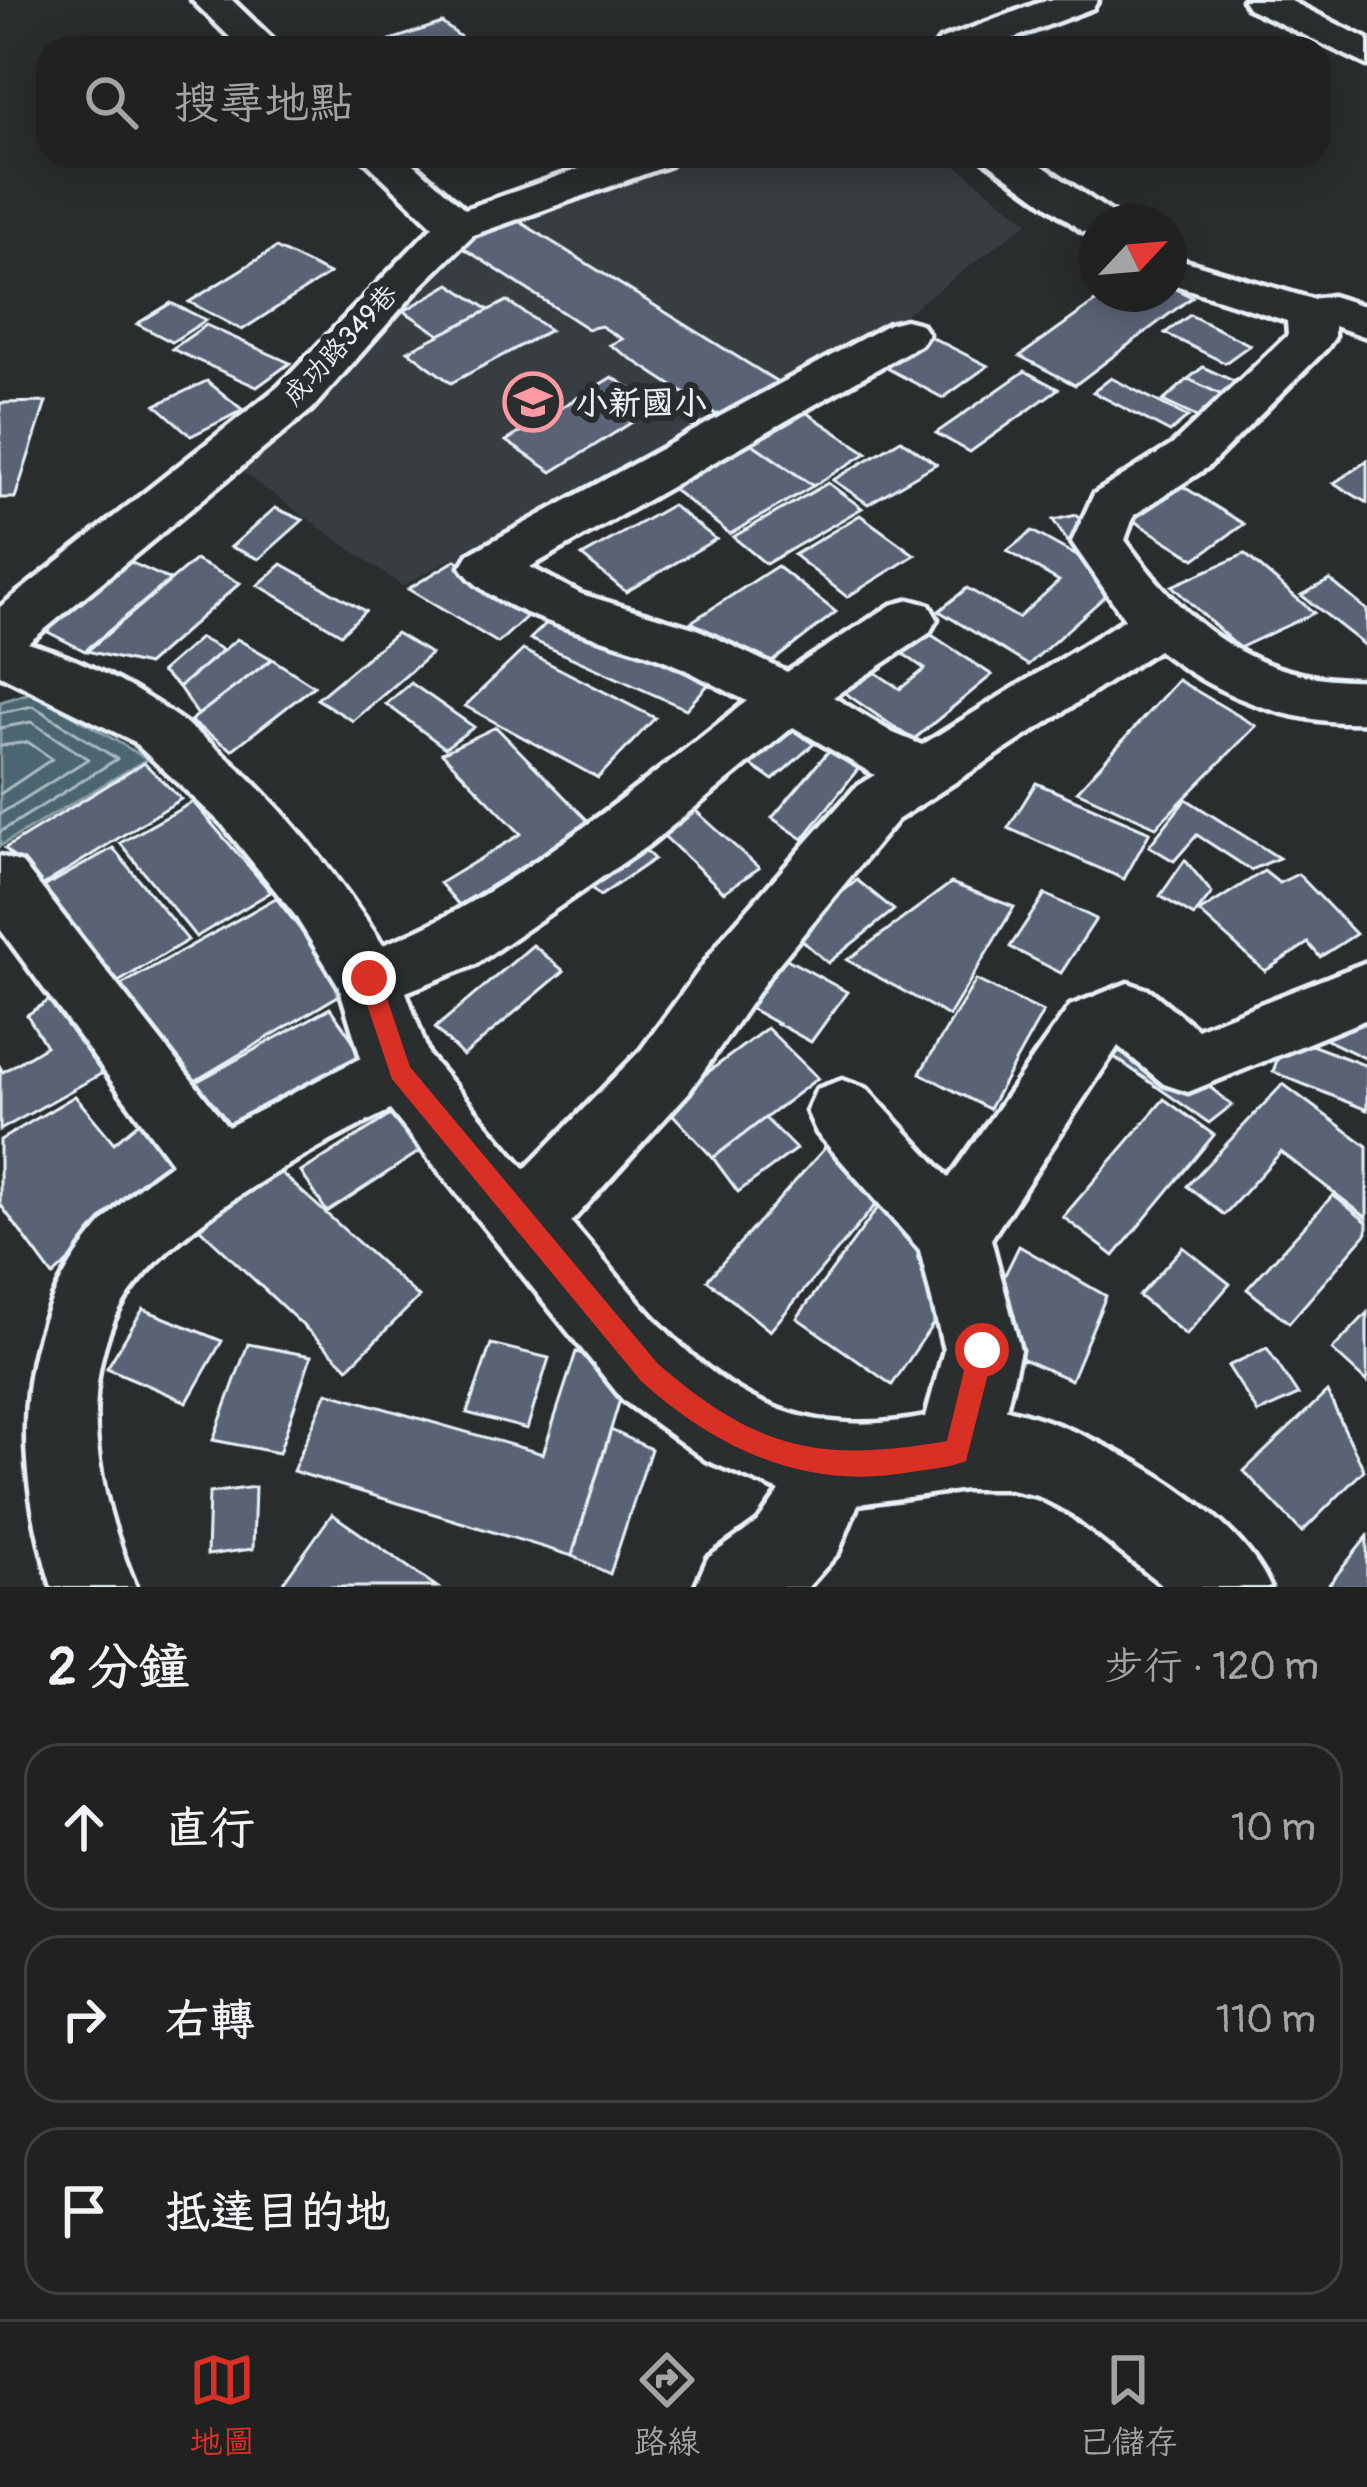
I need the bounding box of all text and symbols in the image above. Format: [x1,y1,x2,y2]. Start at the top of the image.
search box [36,36,1331,168]
icon: search [78,69,144,135]
text: 搜尋地點 [174,76,354,132]
north arrow [1079,204,1187,312]
street label: 成功路349巷 [276,278,404,412]
school or university icon: 小新國小 [502,371,564,433]
place label: 小新國小 [575,383,707,424]
route end [342,951,396,1005]
route start [955,1323,1009,1377]
text: 2 分鐘 [48,1636,190,1700]
text: 步行 · 120 m [1105,1642,1319,1691]
icon: ahead [51,1794,117,1860]
text: 直行 [165,1801,255,1857]
text: 10 m [1231,1803,1316,1852]
icon: right [51,1986,117,2052]
text: 右轉 [165,1993,255,2049]
text: 110 m [1216,1995,1316,2044]
icon: arrive [51,2178,117,2244]
text: 抵達目的地 [165,2185,390,2241]
tab: 地圖 [189,2347,255,2463]
tab: 路線 [634,2347,700,2463]
tab: 已儲存 [1079,2347,1178,2463]

